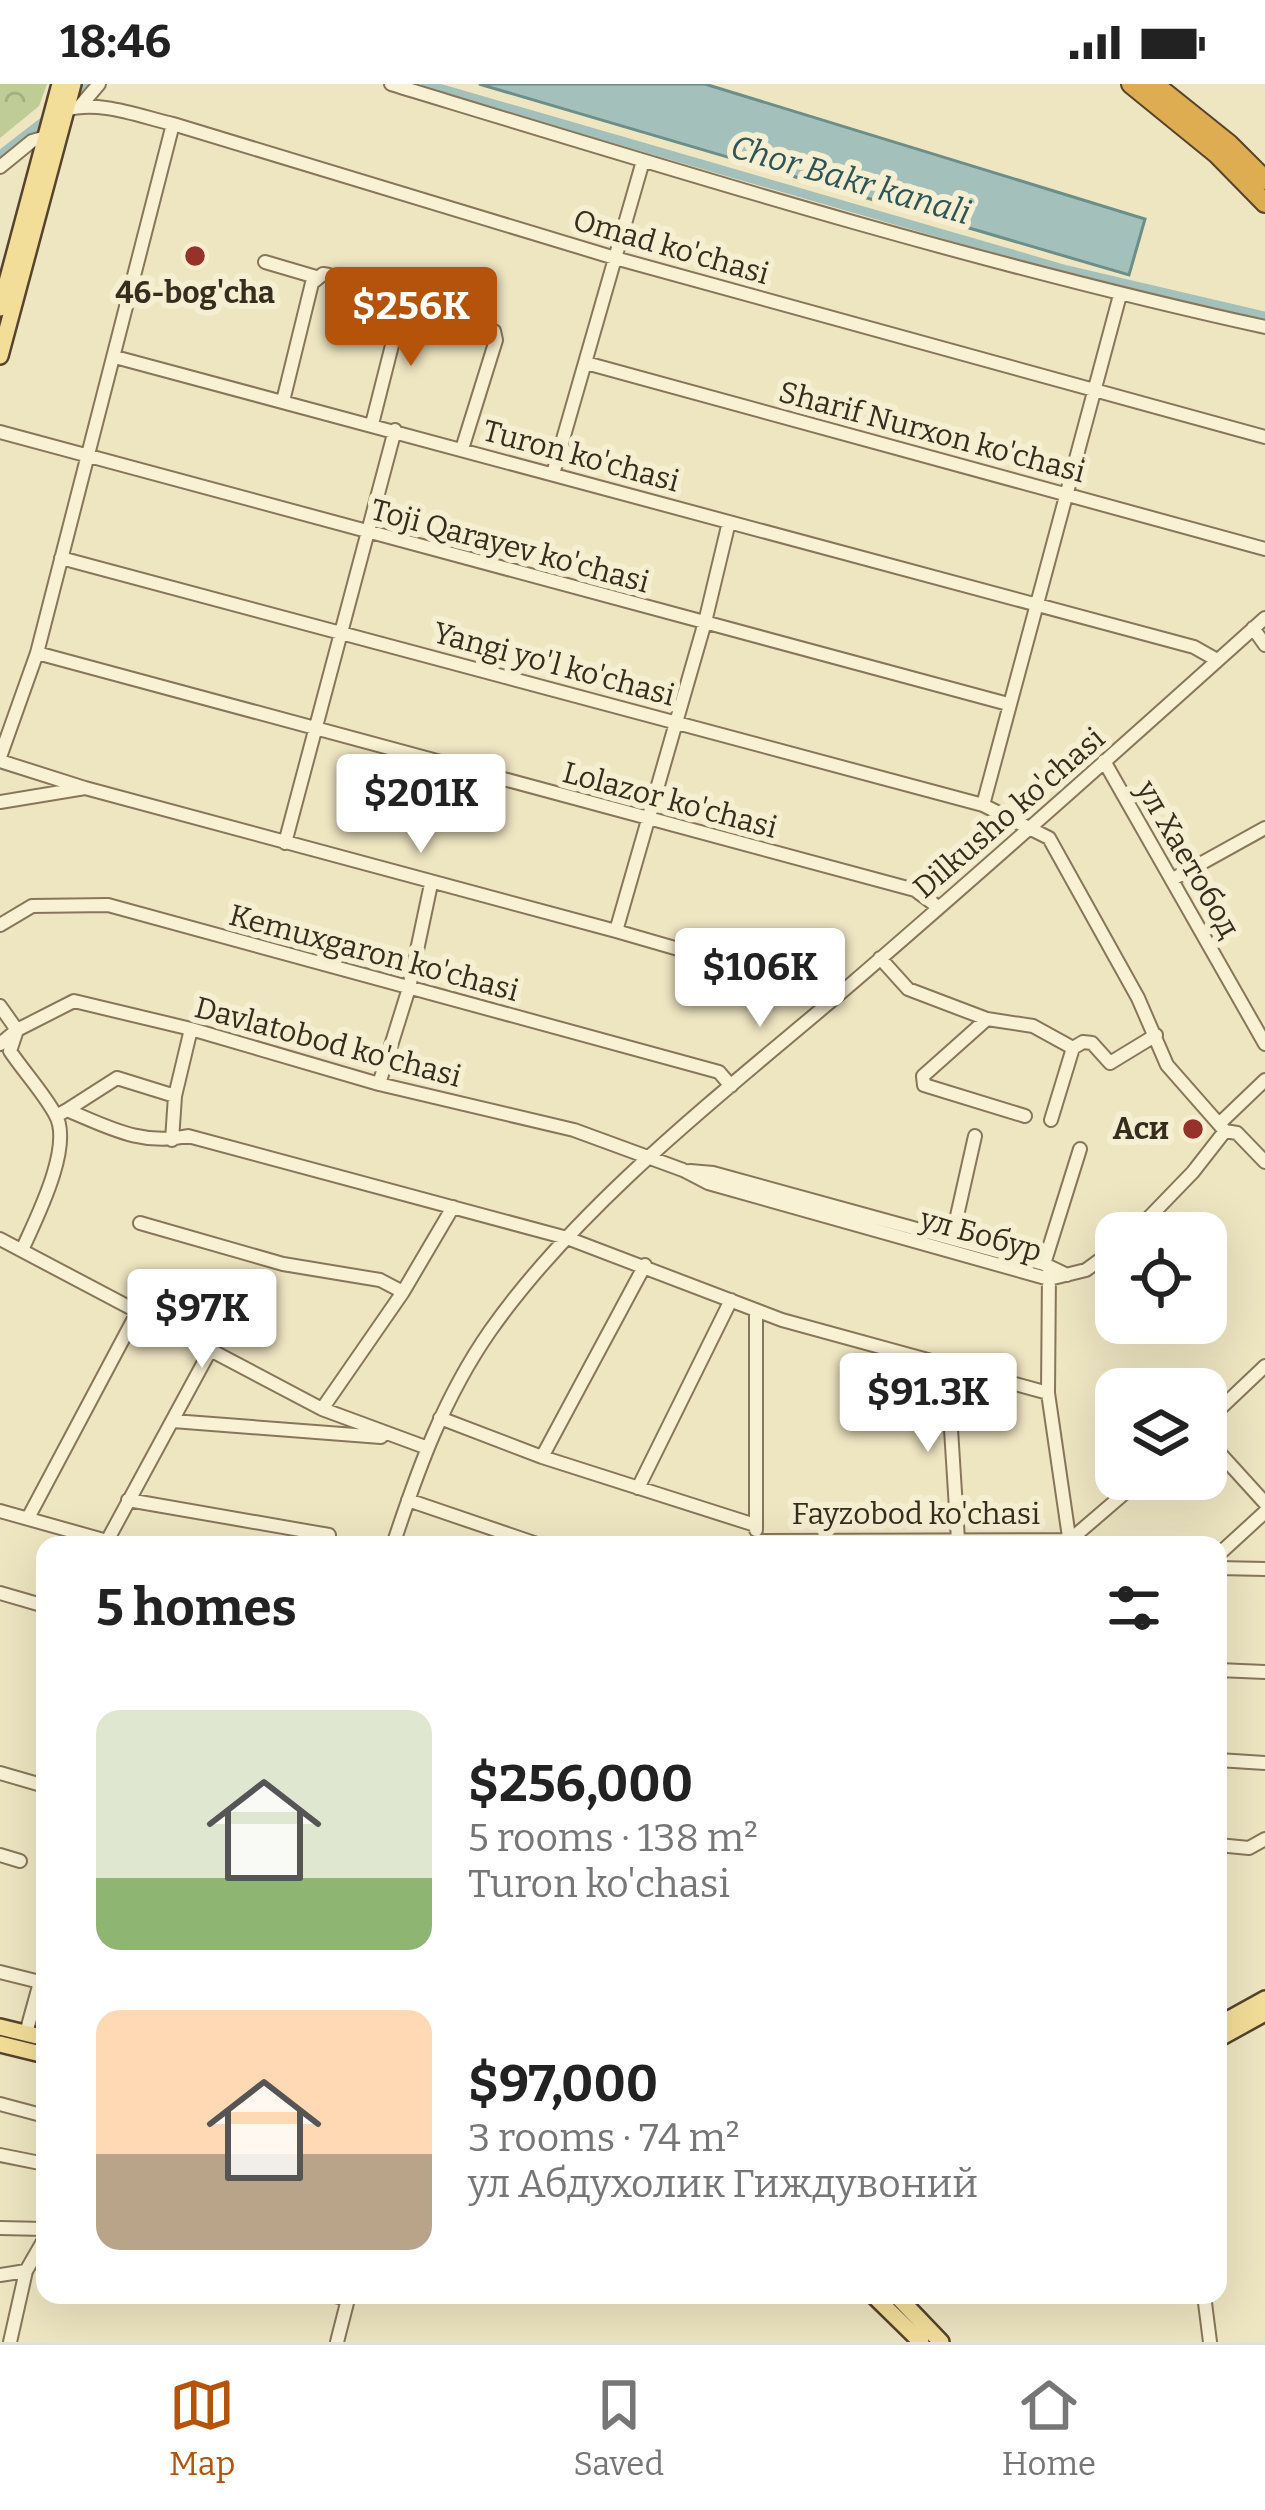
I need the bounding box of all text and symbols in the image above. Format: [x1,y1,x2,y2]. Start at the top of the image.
text: 18:46 [60,15,171,69]
water label: Chor Bakr kanali [726,127,975,233]
street label: Omad ko'chasi [569,202,773,292]
marker: 46-bog'cha [182,243,208,269]
pin: $256K [327,267,495,369]
place label: 46-bog'cha [115,275,275,311]
text: $256K [352,283,470,329]
street label: Sharif Nurxon ko'chasi [775,374,1089,490]
street label: Turon ko'chasi [479,413,683,499]
street label: Toji Qarayev ko'chasi [367,492,653,600]
street label: Yangi yo'l ko'chasi [429,614,679,714]
street label: Dilkusho ko'chasi [906,720,1112,906]
pin: $201K [337,754,505,856]
street label: Lolazor ko'chasi [559,754,781,846]
text: $201K [364,770,479,816]
street label: ул Хаетобод [1128,773,1247,944]
street label: Kemuxgaron ko'chasi [225,897,523,1009]
pin: $106K [676,928,844,1030]
text: $106K [702,944,818,990]
street label: Davlatobod ko'chasi [191,989,465,1095]
place label: Аси [1113,1111,1169,1147]
marker: Аси [1180,1116,1206,1142]
street label: ул Бобур [915,1200,1046,1269]
map controls [1095,1212,1227,1500]
button: locate [1095,1212,1227,1344]
pin: $97K [131,1269,273,1371]
text: $97K [154,1285,250,1331]
pin: $91.3K [830,1353,1026,1455]
button: layers [1095,1368,1227,1500]
text: $91.3K [867,1369,989,1415]
street label: Fayzobod ko'chasi [792,1496,1040,1532]
icon: filters [1101,1575,1167,1641]
text: 5 homes [96,1577,297,1639]
text: $256,000 [468,1753,693,1815]
icon: home [192,1758,336,1902]
text: 5 rooms · 138 m² [468,1815,758,1861]
text: Turon ko'chasi [468,1861,730,1907]
text: $97,000 [468,2053,658,2115]
icon: home [192,2058,336,2202]
text: 3 rooms · 74 m² [468,2115,740,2161]
text: ул Абдухолик Гиждувоний [468,2161,978,2207]
tab: Map [169,2372,236,2484]
tab: Saved [573,2372,664,2484]
tab: Home [1002,2372,1096,2484]

